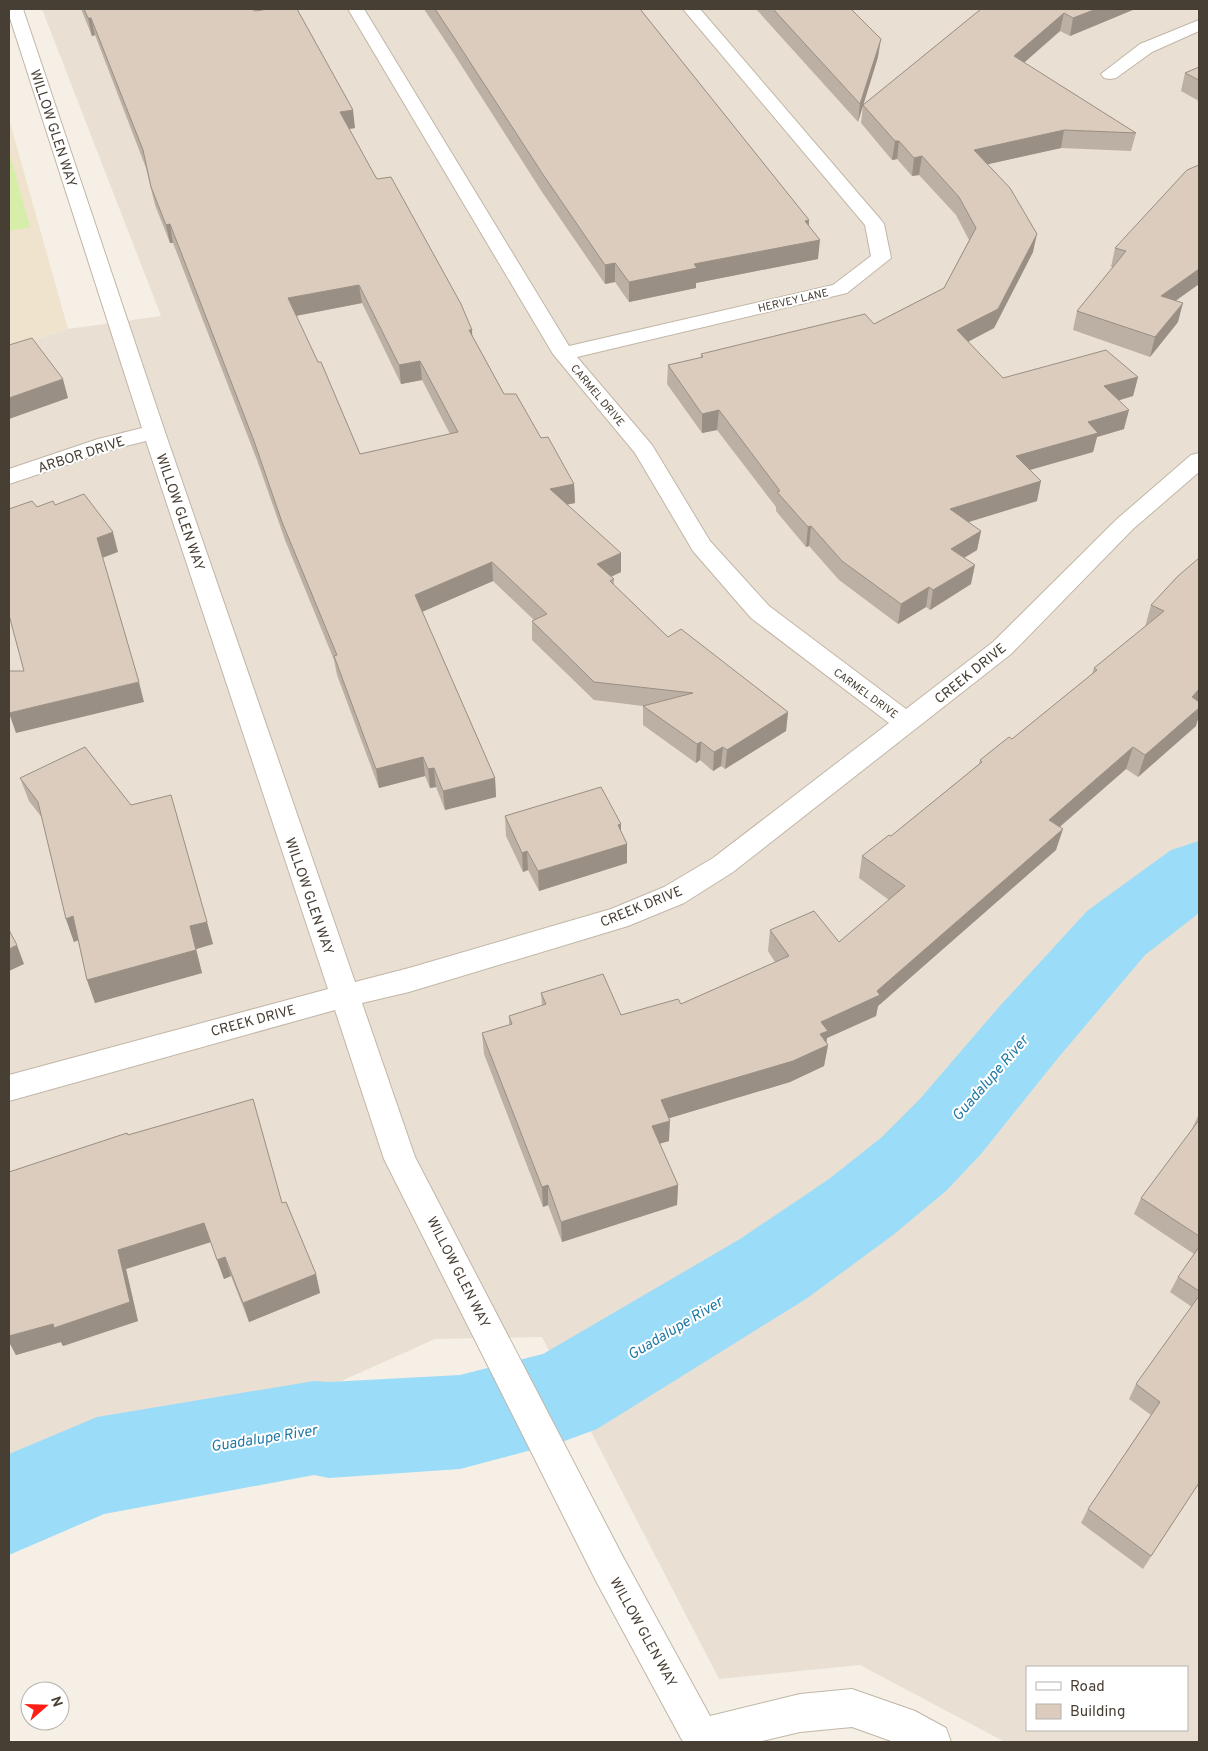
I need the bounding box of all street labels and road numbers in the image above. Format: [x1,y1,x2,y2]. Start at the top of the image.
street label: WILLOW GLEN WAY [26,67,80,189]
street label: HERVEY LANE [757,286,830,316]
street label: CARMEL DRIVE [567,362,627,430]
street label: ARBOR DRIVE [36,433,127,477]
street label: WILLOW GLEN WAY [152,452,208,573]
street label: CREEK DRIVE [932,640,1010,708]
street label: CARMEL DRIVE [830,666,901,722]
street label: WILLOW GLEN WAY [281,836,337,957]
street label: CREEK DRIVE [598,883,685,932]
street label: CREEK DRIVE [209,1002,298,1041]
street label: WILLOW GLEN WAY [422,1214,493,1331]
street label: WILLOW GLEN WAY [605,1575,680,1691]

